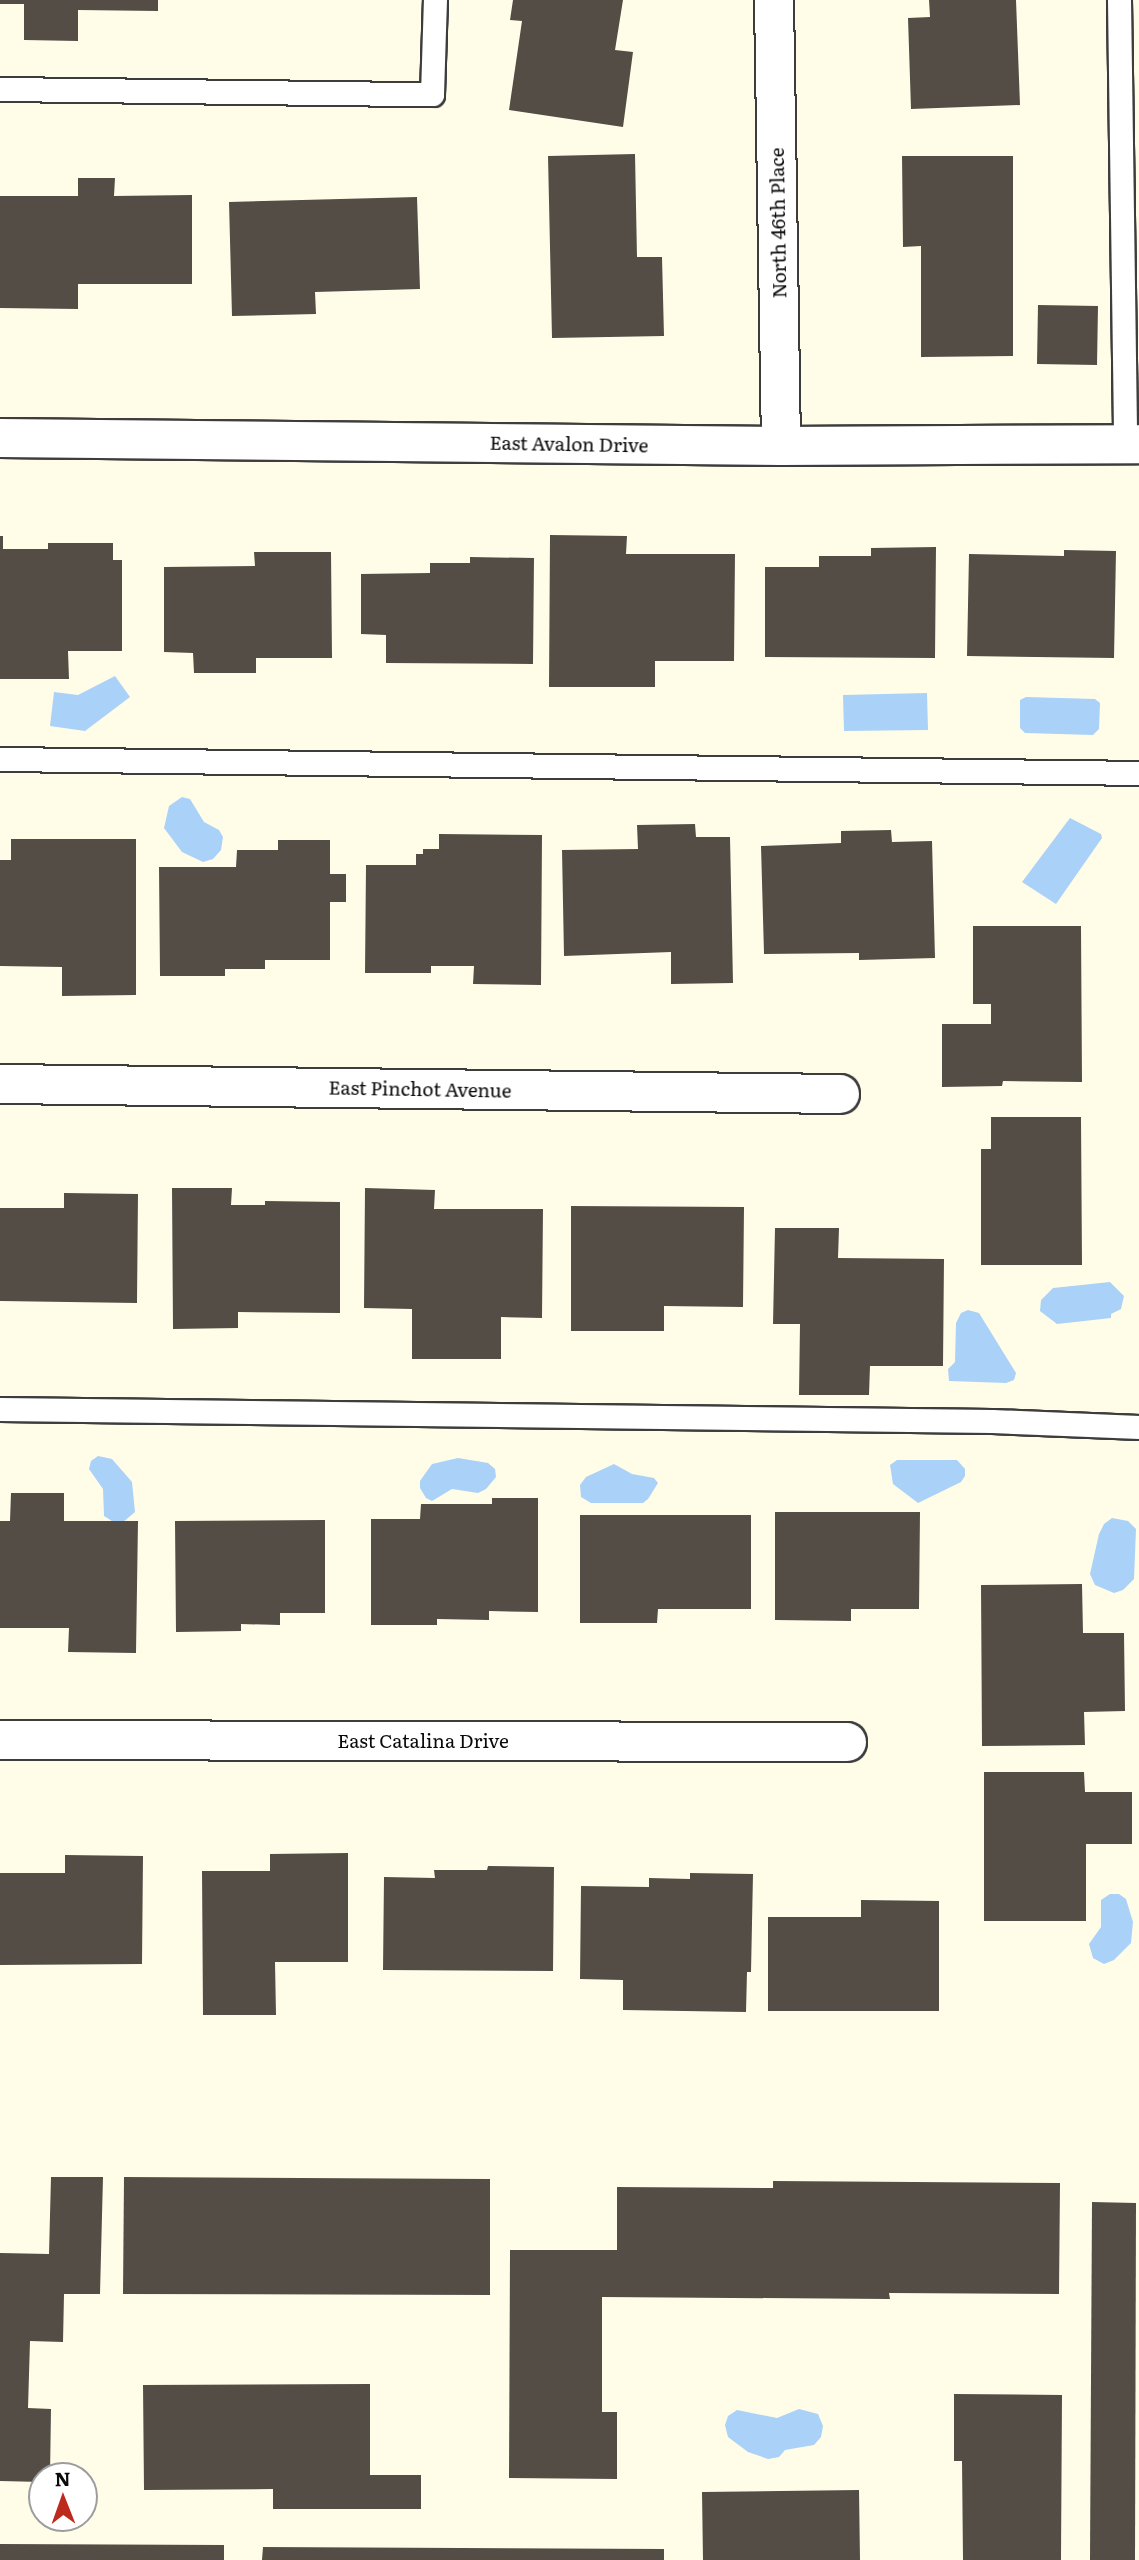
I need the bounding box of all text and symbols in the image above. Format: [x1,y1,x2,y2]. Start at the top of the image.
street label: North 46th Place [765,147,791,299]
street label: East Avalon Drive [489,431,649,457]
street label: East Pinchot Avenue [328,1076,512,1102]
street label: East Catalina Drive [337,1730,509,1752]
north arrow [28,2462,98,2532]
text: N [54,2464,71,2492]

